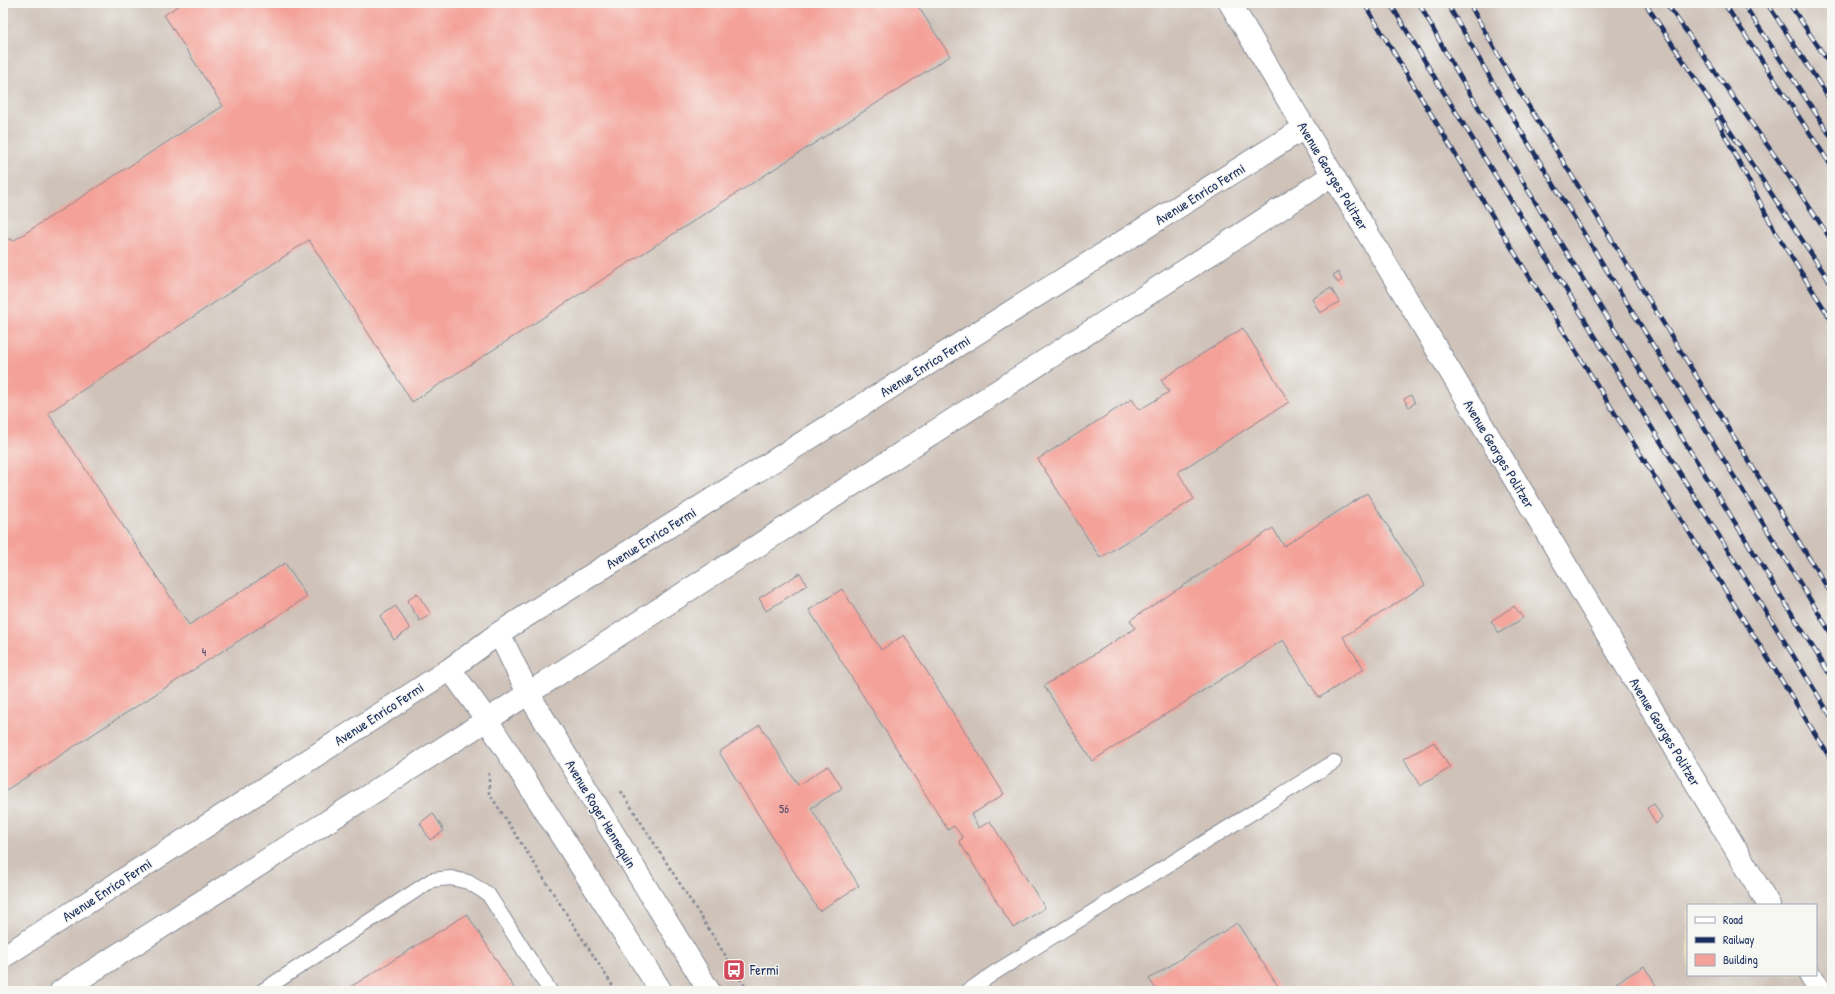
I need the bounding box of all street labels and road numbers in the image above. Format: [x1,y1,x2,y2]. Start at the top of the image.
street label: Avenue Georges Politzer [1293,118,1374,235]
street label: Avenue Enrico Fermi [1151,158,1248,229]
street label: Avenue Enrico Fermi [876,330,973,401]
street label: Avenue Georges Politzer [1459,396,1540,513]
street label: Avenue Enrico Fermi [602,502,699,573]
street label: Avenue Georges Politzer [1625,674,1706,791]
street label: Avenue Enrico Fermi [330,678,427,750]
street label: Avenue Roger Hennequin [561,756,641,872]
street label: Avenue Enrico Fermi [58,854,155,926]

